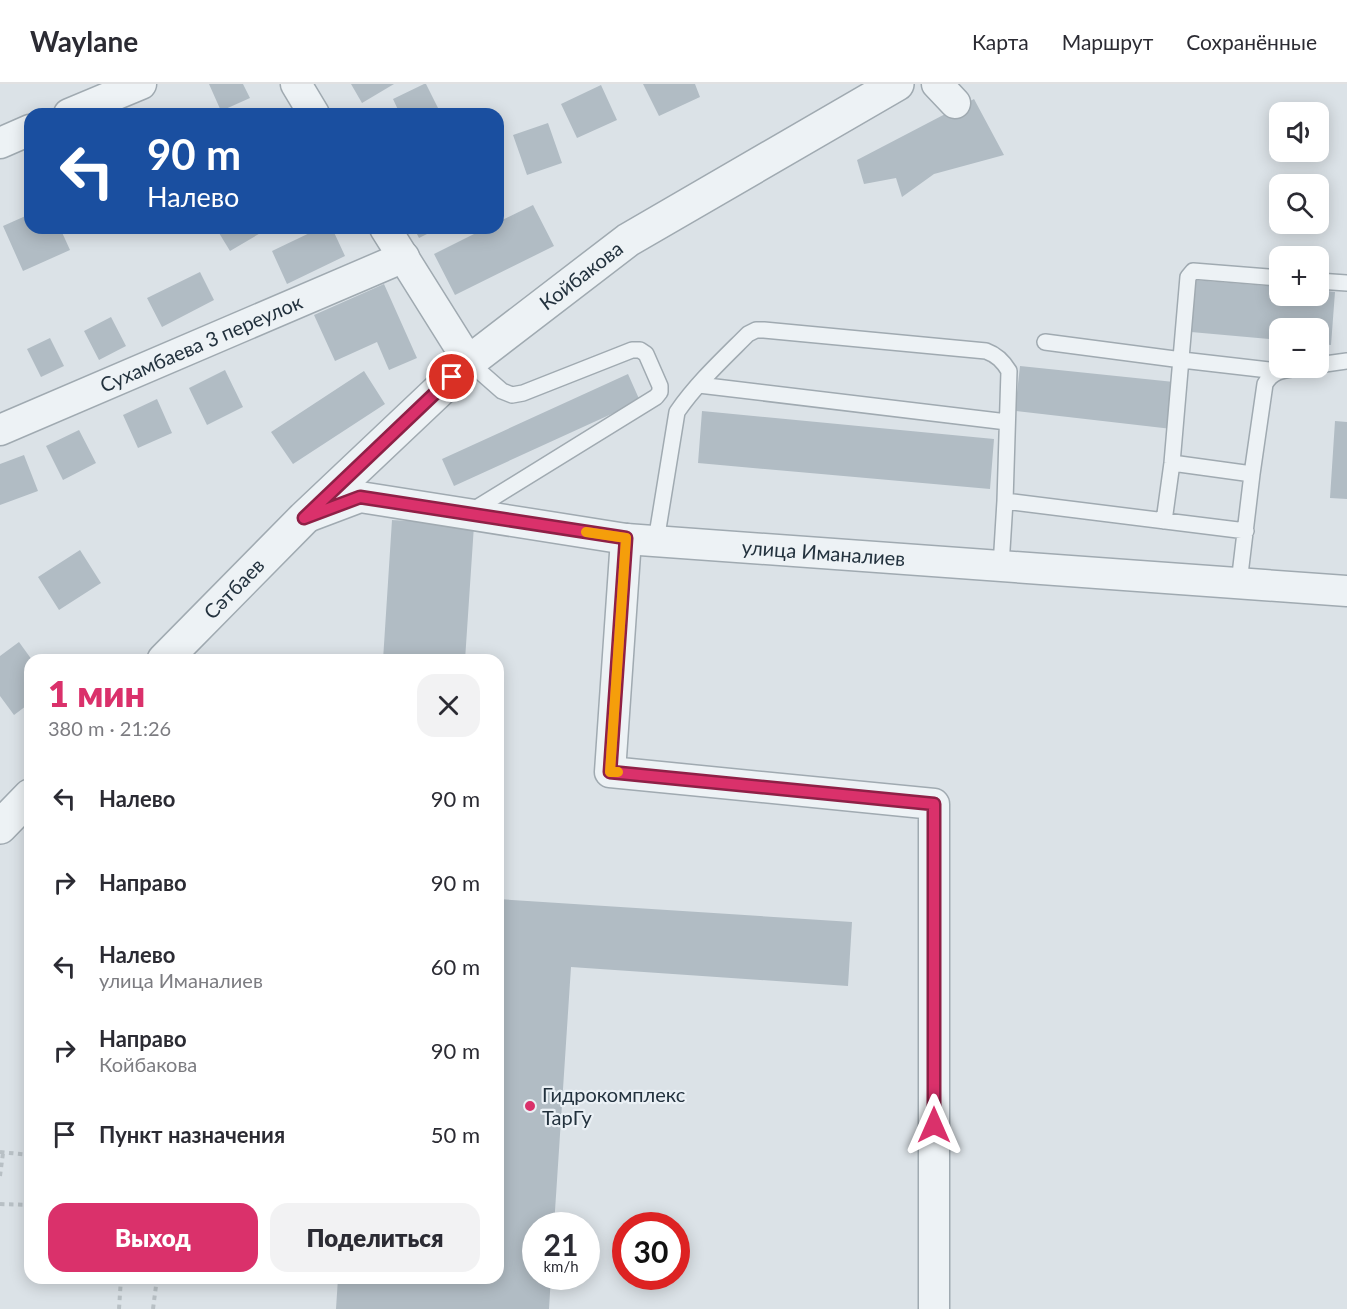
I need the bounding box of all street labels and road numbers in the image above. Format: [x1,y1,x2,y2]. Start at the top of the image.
street label: Койбакова [534,236,627,315]
street label: Сухамбаева 3 переулок [96,289,306,397]
street label: улица Иманалиев [741,534,906,570]
street label: Сәтбаев [198,553,269,624]

